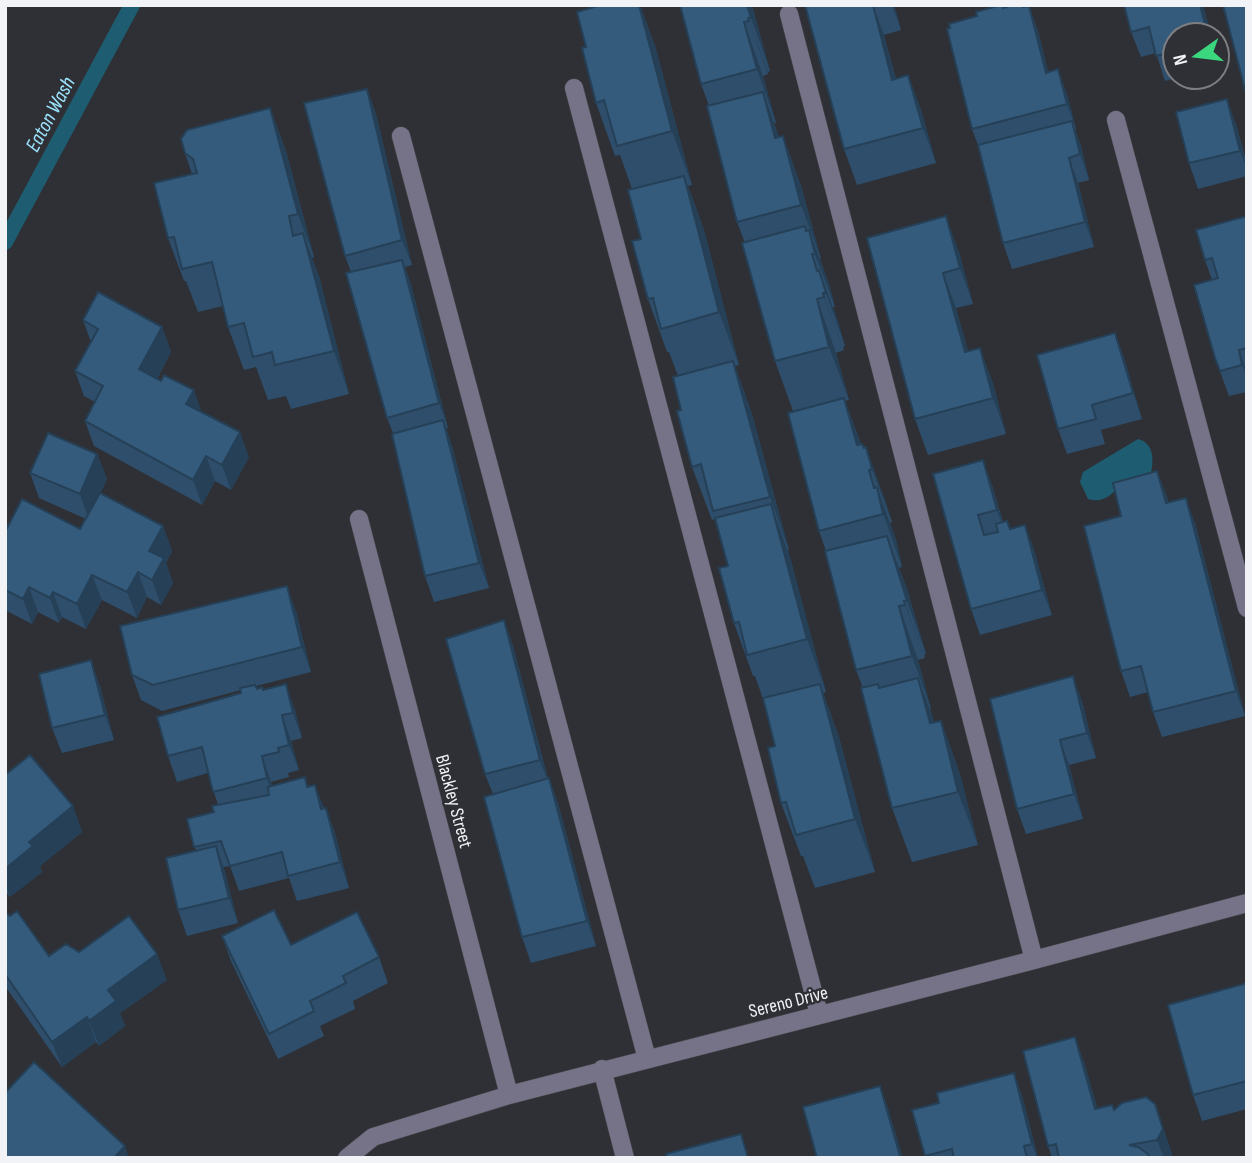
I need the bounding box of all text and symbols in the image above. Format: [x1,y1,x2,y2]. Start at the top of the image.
north arrow [1161,21,1231,91]
text: N [1169,52,1193,67]
water label: Eaton Wash [20,72,81,156]
street label: Blackley Street [430,752,477,851]
street label: Sereno Drive [746,982,830,1023]

